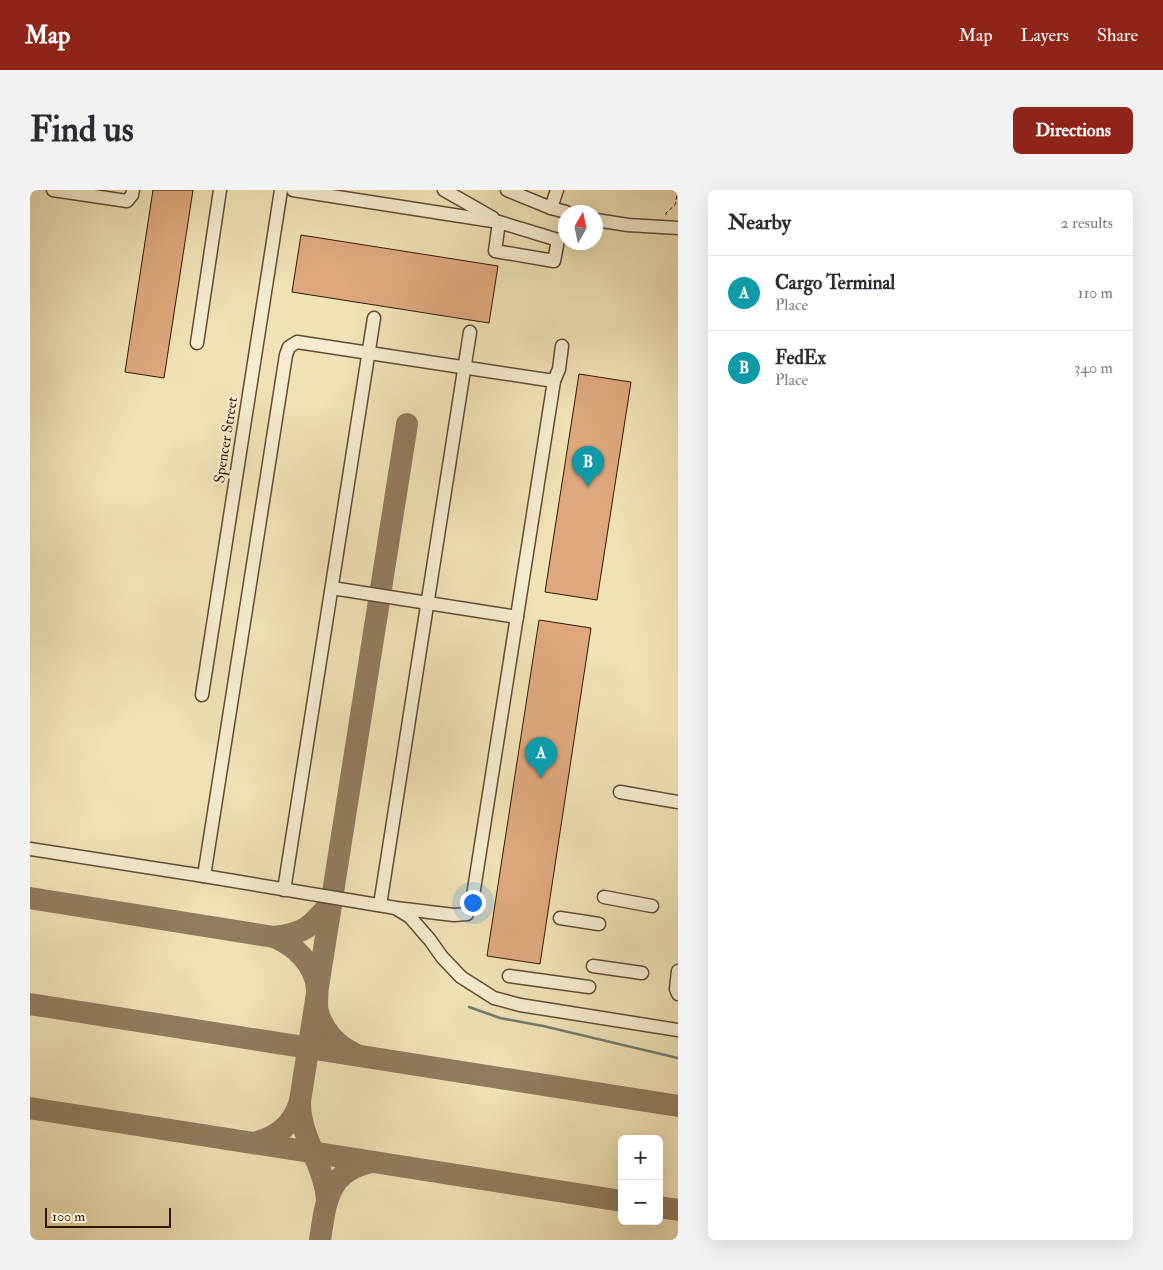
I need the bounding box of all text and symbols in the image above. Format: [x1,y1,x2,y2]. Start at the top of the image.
text: Map [25,20,70,51]
text: Map [959,24,993,47]
text: Layers [1021,24,1069,47]
text: Share [1097,24,1138,47]
button: Directions [1013,107,1133,154]
text: Find us [30,108,134,152]
north arrow [558,205,603,250]
text: Nearby [728,209,791,236]
text: 2 results [1060,213,1113,233]
text: Cargo Terminal [775,271,895,295]
text: A [739,283,749,303]
text: 110 m [1078,283,1113,303]
text: Place [775,295,808,315]
text: FedEx [775,346,826,370]
text: B [739,358,749,378]
text: 340 m [1074,358,1113,378]
text: Place [775,370,808,390]
street label: Spencer Street [210,395,243,485]
pin: B [572,446,604,487]
pin: A [525,737,557,778]
your location [460,890,486,916]
map controls [618,1135,663,1225]
button: + [618,1135,663,1180]
button: − [618,1180,663,1225]
scale bar [45,1205,171,1228]
text: 100 m [52,1208,85,1225]

